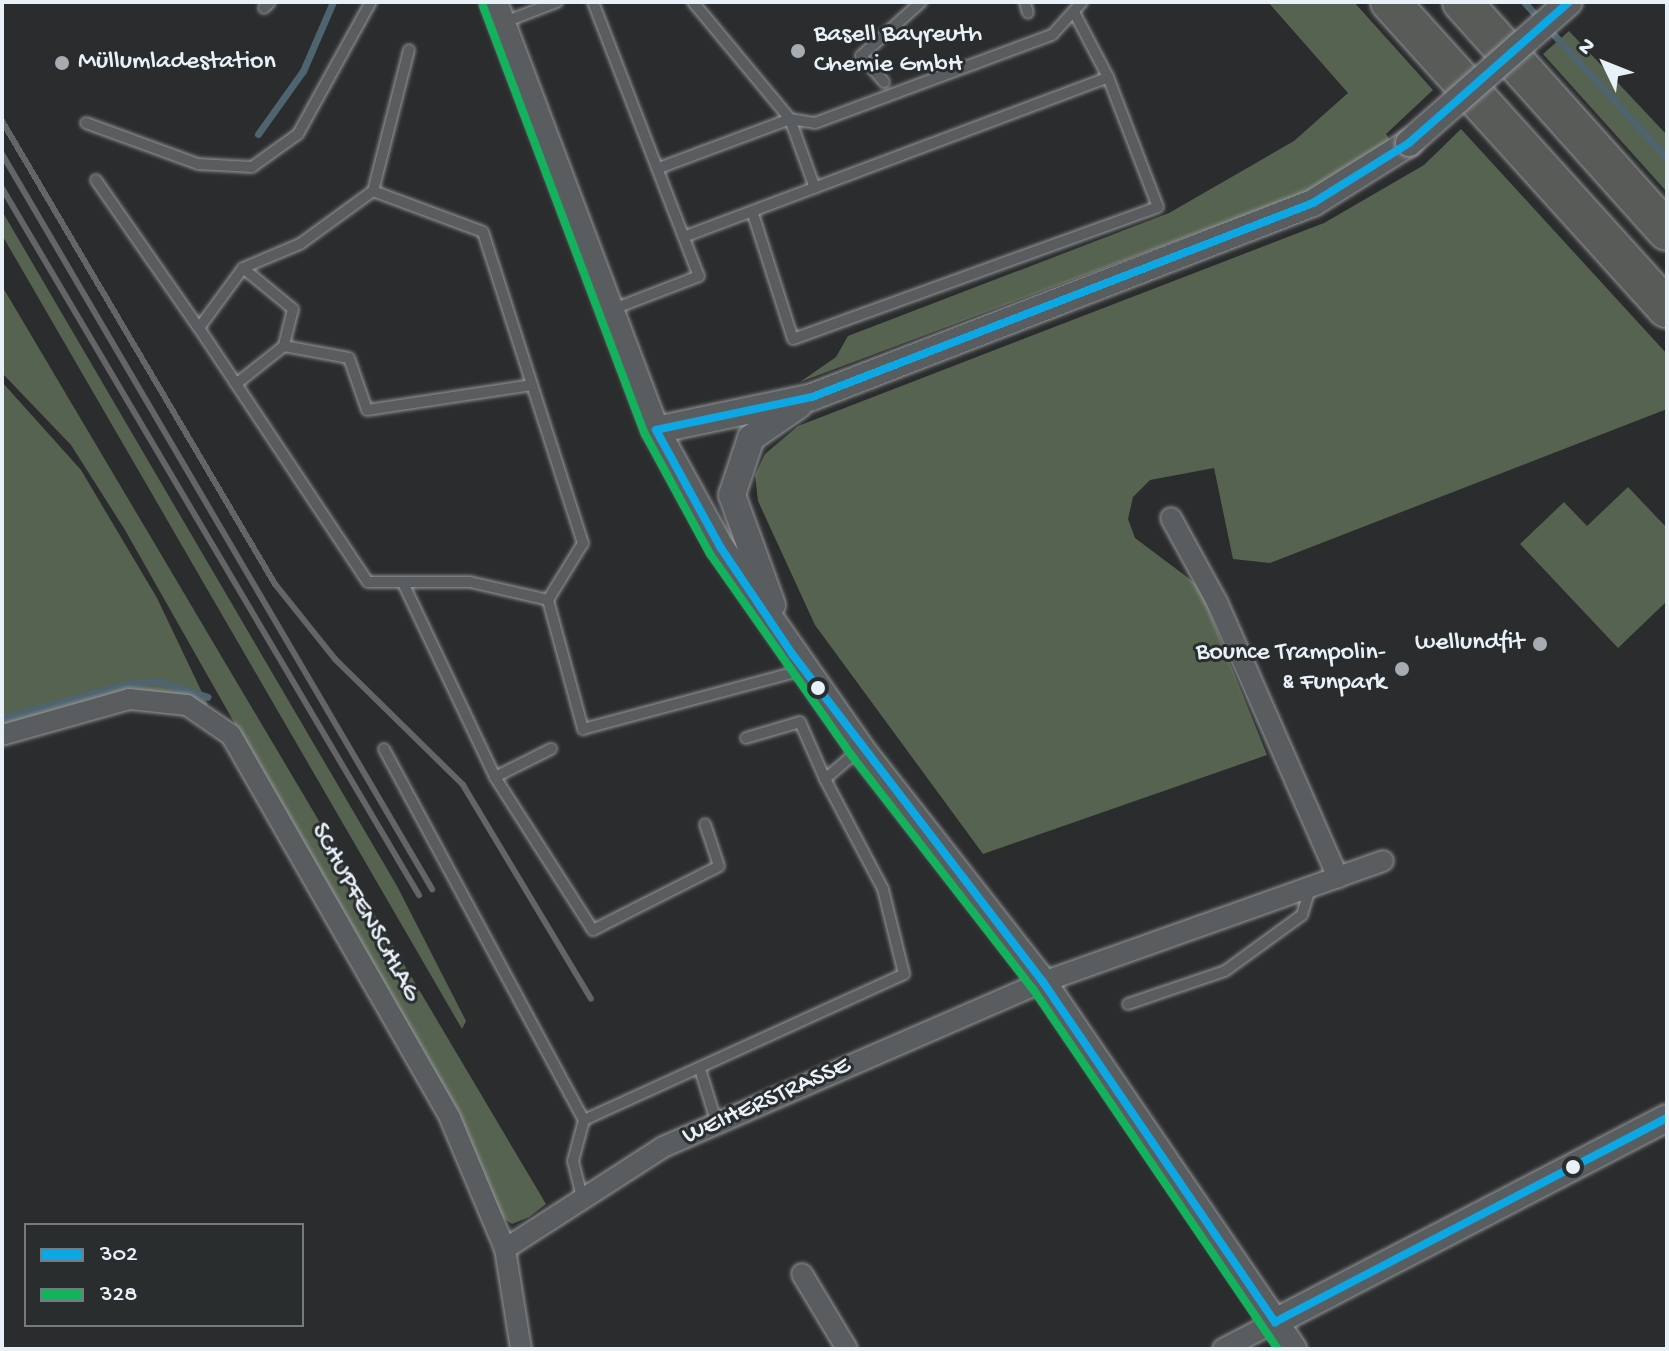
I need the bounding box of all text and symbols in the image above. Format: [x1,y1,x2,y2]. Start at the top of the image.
place label: Basell Bayreuth Chemie GmbH [814,20,982,82]
north arrow [1565,24,1645,104]
text: N [1573,34,1602,62]
marker: Basell Bayreuth Chemie GmbH [789,42,807,60]
place label: Müllumladestation [78,47,276,79]
marker: Müllumladestation [53,54,71,72]
place label: wellundfit [1415,628,1524,660]
marker: wellundfit [1531,635,1549,653]
place label: Bounce Trampolin- & Funpark [1196,638,1386,700]
marker: Bounce Trampolin- & Funpark [1393,660,1411,678]
unlabelled marker [810,680,826,696]
street label: SCHUPFENSCHLAG [302,818,426,1008]
street label: WEIHERSTRASSE [678,1051,856,1153]
unlabelled marker [1565,1159,1581,1175]
legend [24,1223,304,1327]
text: 302 [100,1241,138,1270]
text: 328 [100,1281,137,1310]

